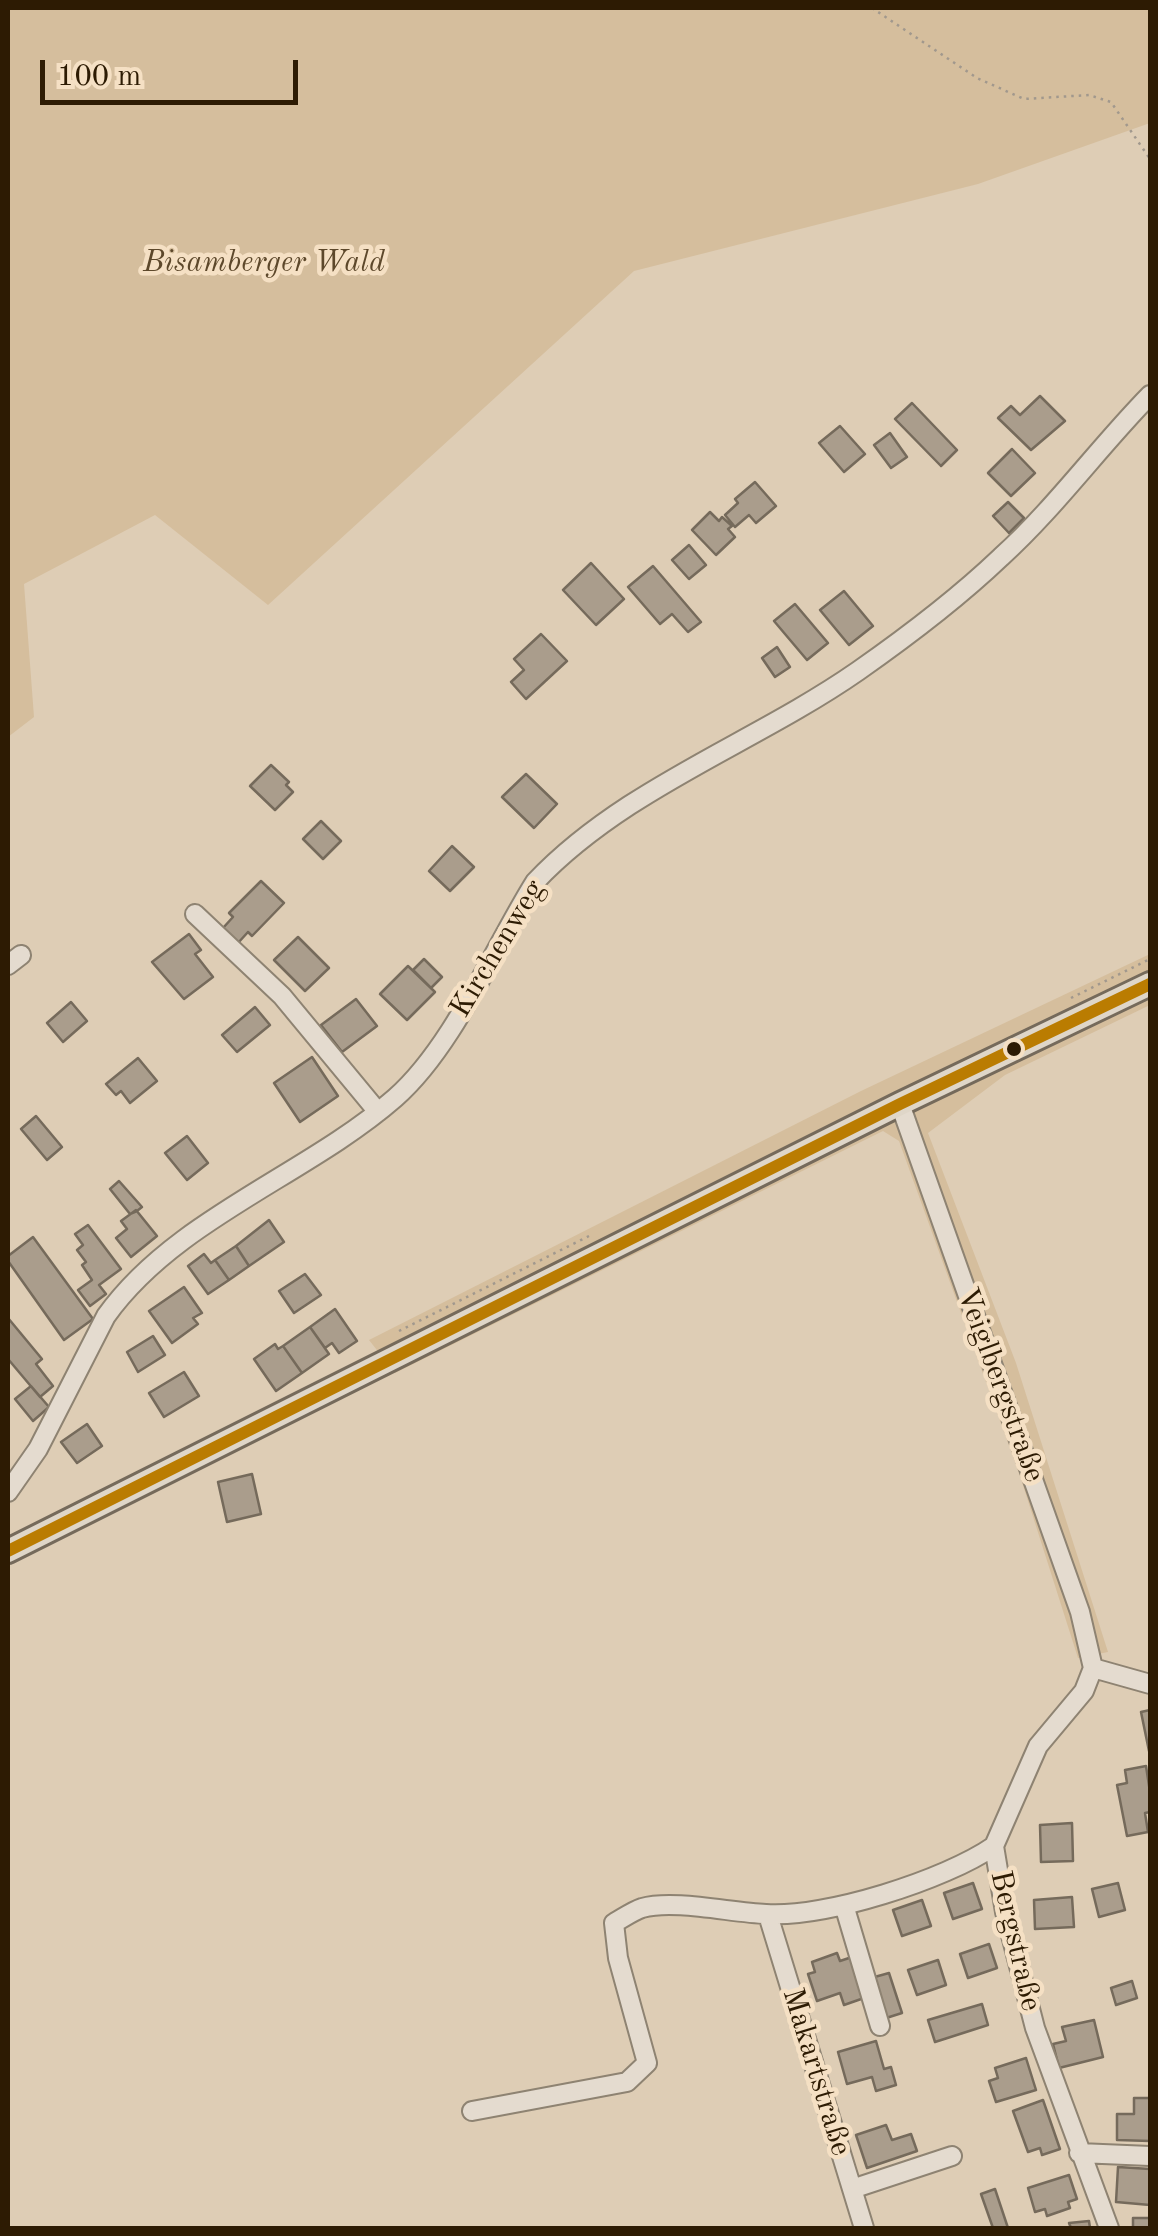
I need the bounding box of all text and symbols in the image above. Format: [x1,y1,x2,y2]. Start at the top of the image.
scale bar [45,40,302,102]
text: 100 m [57,62,141,92]
park label: Bisamberger Wald [143,245,385,281]
street label: Kirchenweg [443,874,553,1024]
unlabelled marker [1004,1039,1024,1059]
street label: Veiglbergstraße [948,1283,1052,1487]
street label: Bergstraße [981,1867,1049,2015]
street label: Makartstraße [773,1984,859,2160]

